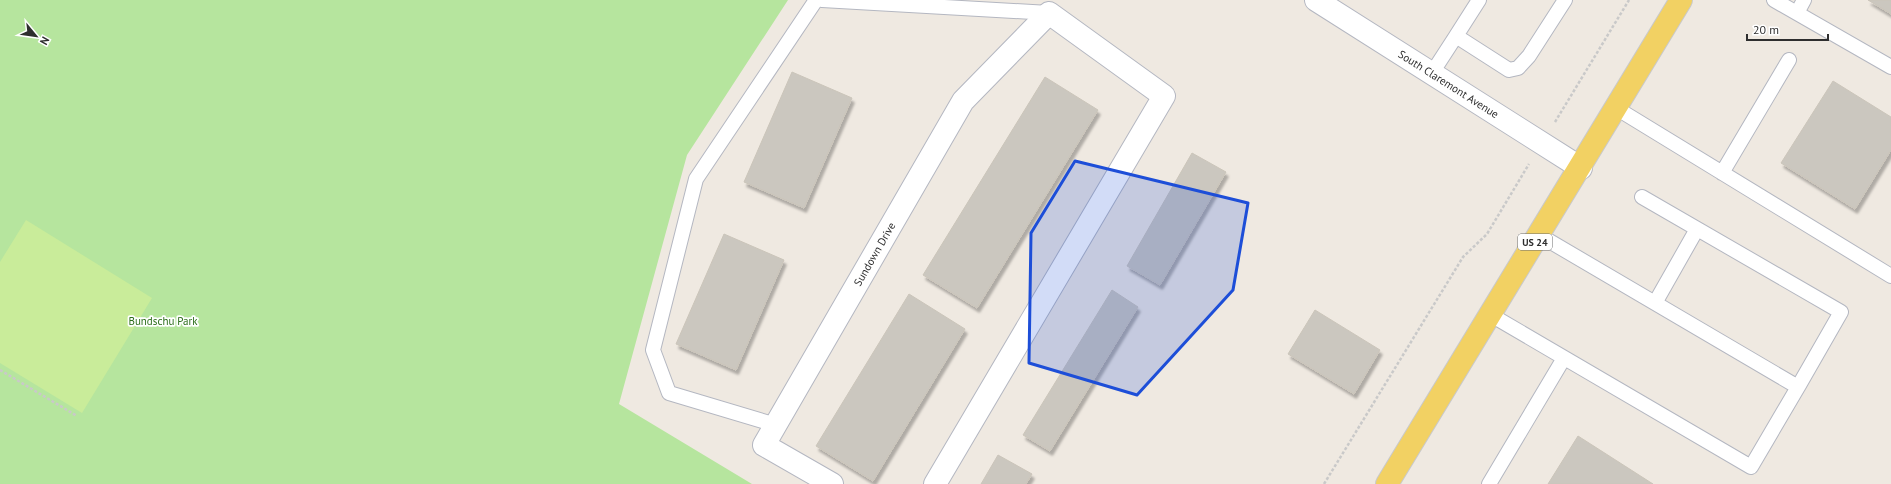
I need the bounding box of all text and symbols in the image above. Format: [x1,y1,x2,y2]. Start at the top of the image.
north arrow [16,16,56,56]
scale bar [1747,16,1828,42]
text: 20 m [1753,22,1779,37]
text: N [37,34,53,47]
street label: South Claremont Avenue [1396,47,1502,121]
street label: Sundown Drive [851,219,899,288]
road number: US 24 [1518,234,1552,250]
park label: Bundschu Park [129,314,198,328]

